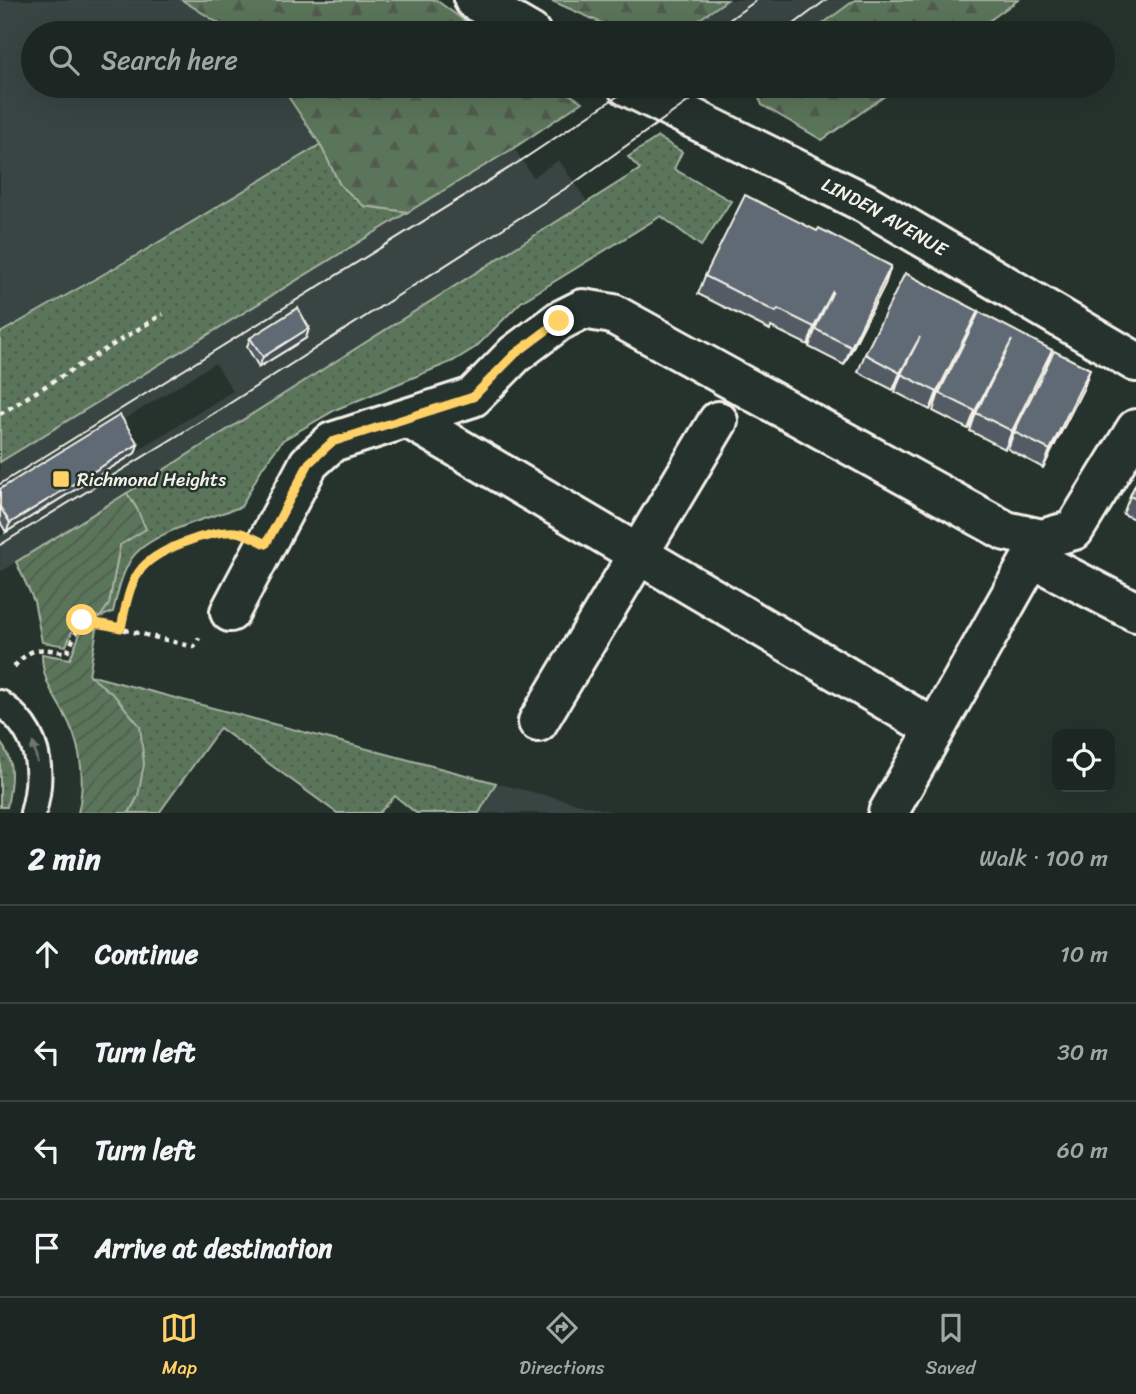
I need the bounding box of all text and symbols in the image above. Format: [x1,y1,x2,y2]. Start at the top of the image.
search box [21,21,1115,98]
text: Search here [101,37,238,83]
icon: search [45,41,83,79]
street label: LINDEN AVENUE [816,168,955,266]
route end [543,305,574,336]
place label: Richmond Heights [77,463,226,496]
marker: Richmond Heights [51,469,71,489]
route start [66,604,97,635]
map controls [1052,729,1115,792]
button: locate [1052,729,1115,792]
one-way arrow [29,741,40,763]
text: 2 min [28,832,101,886]
text: Walk · 100 m [979,838,1108,879]
text: Continue [95,931,198,977]
text: 10 m [1060,934,1108,975]
icon: ahead [28,935,66,973]
text: Turn left [95,1029,195,1075]
text: 30 m [1057,1032,1108,1073]
icon: left [28,1033,66,1071]
text: Turn left [95,1127,195,1173]
text: 60 m [1057,1130,1108,1171]
icon: left [28,1131,66,1169]
text: Arrive at destination [95,1225,332,1271]
icon: arrive [28,1229,66,1267]
tab: Map [160,1309,198,1384]
tab: Directions [519,1309,605,1384]
tab: Saved [925,1309,976,1384]

